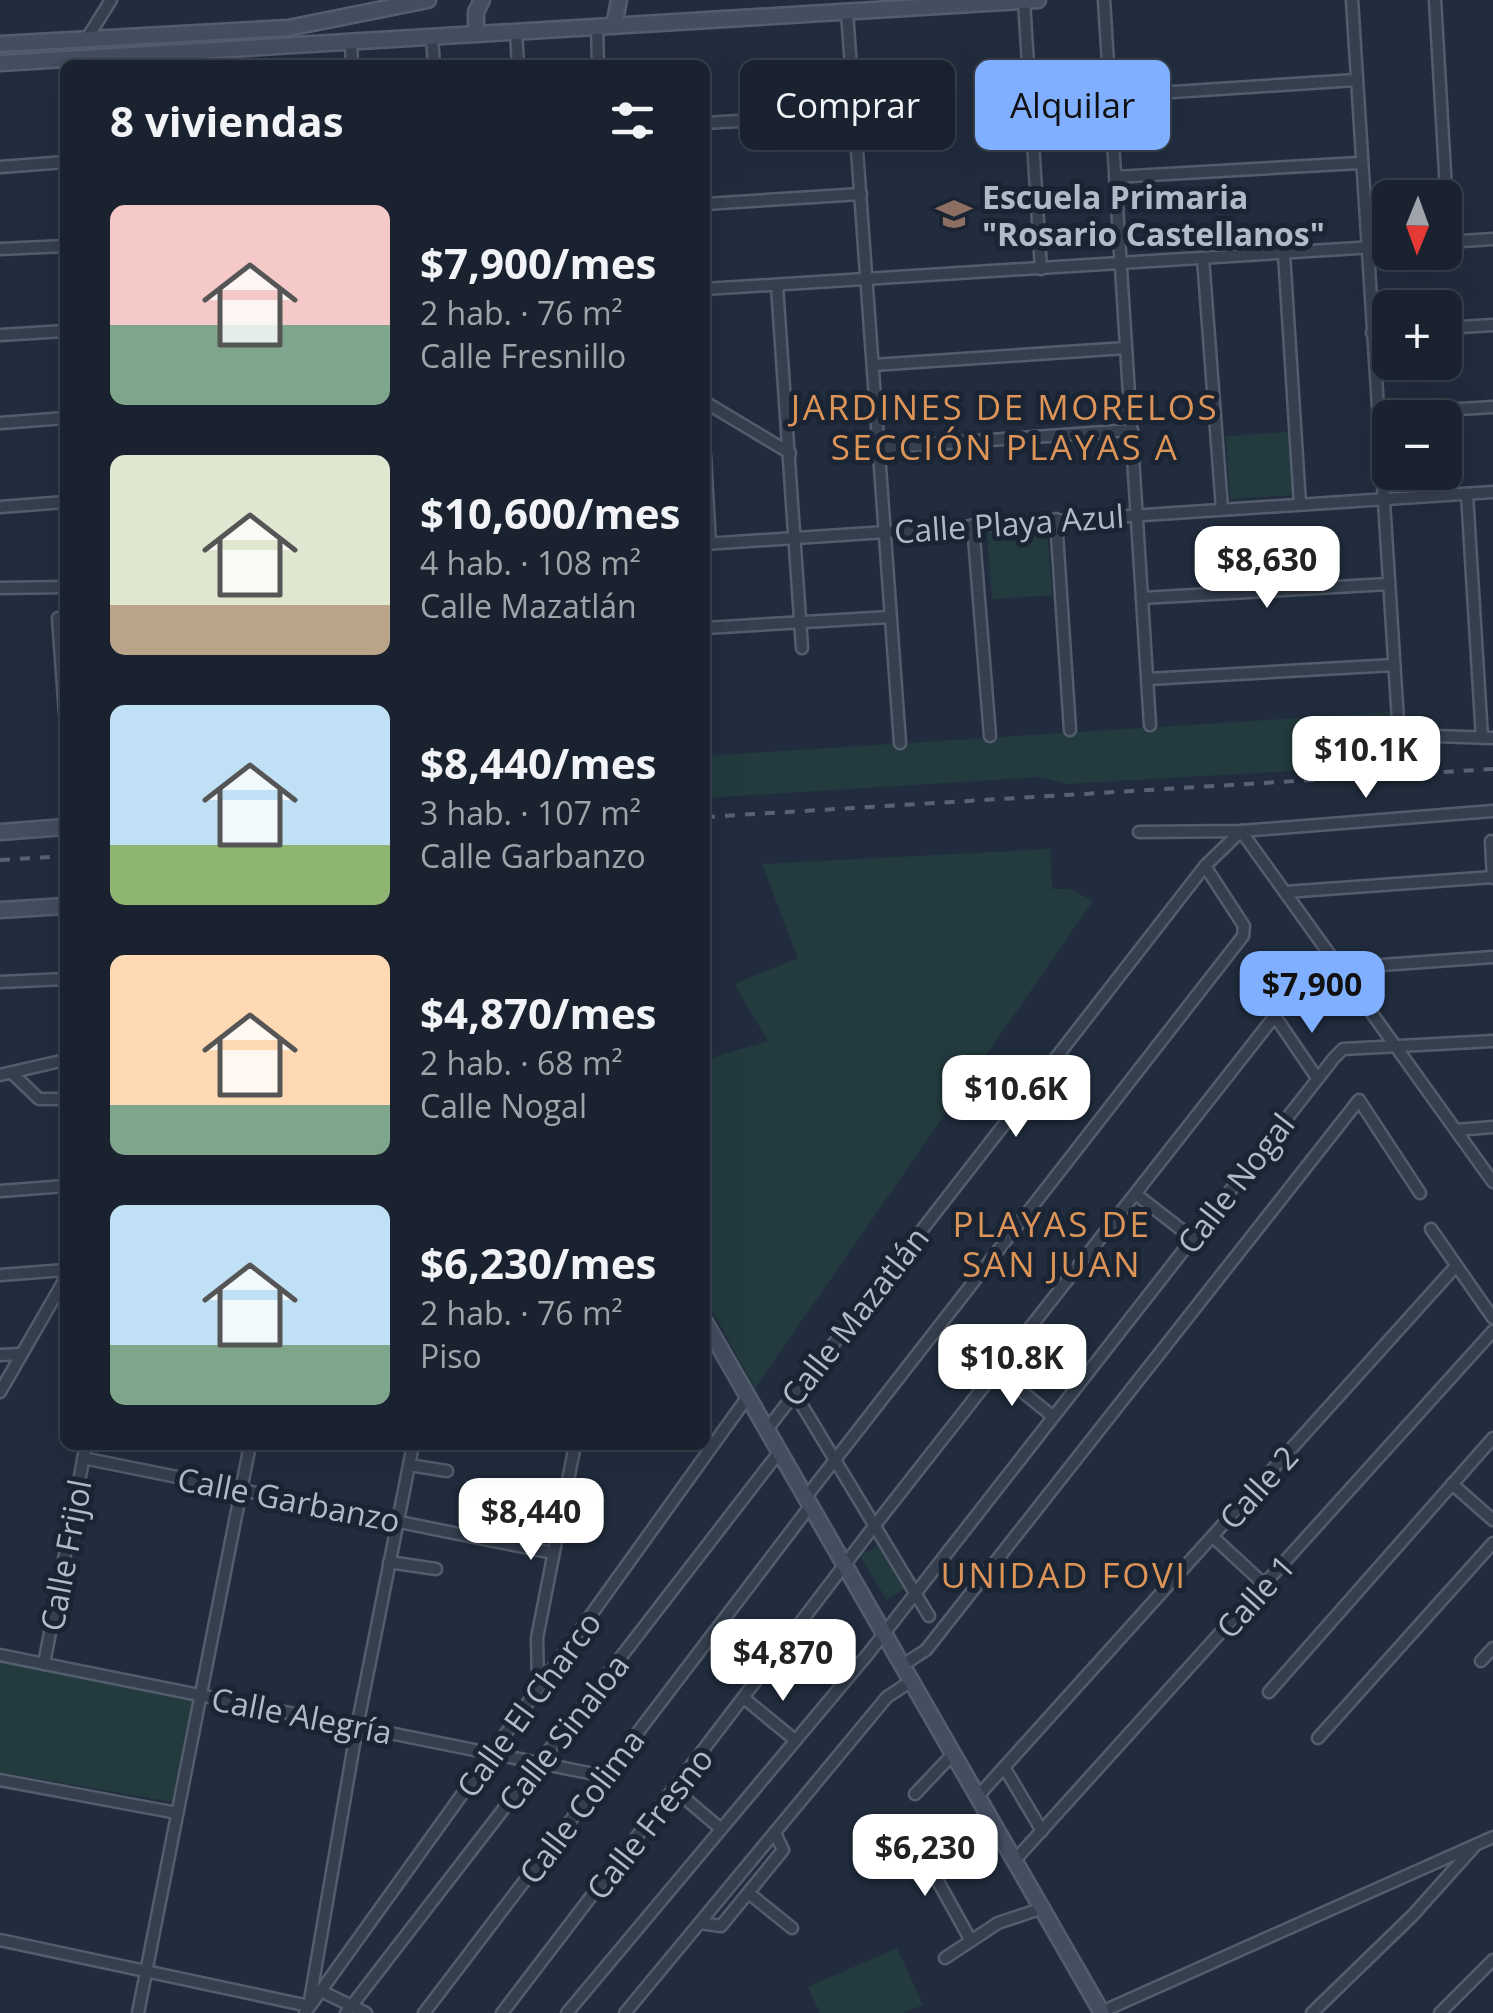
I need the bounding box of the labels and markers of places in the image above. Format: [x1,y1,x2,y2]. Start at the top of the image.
place label: Escuela Primaria "Rosario Castellanos" [982,175,1325,255]
school or university icon: Escuela Primaria "Rosario Castellanos" [935,195,973,233]
pin: $8,630 [1186,526,1348,611]
pin: $10.1K [1285,716,1447,801]
pin: $7,900 [1231,951,1393,1036]
pin: $10.6K [935,1055,1097,1140]
pin: $10.8K [931,1324,1093,1409]
pin: $8,440 [450,1478,612,1563]
pin: $4,870 [702,1619,864,1704]
pin: $6,230 [844,1814,1006,1899]

